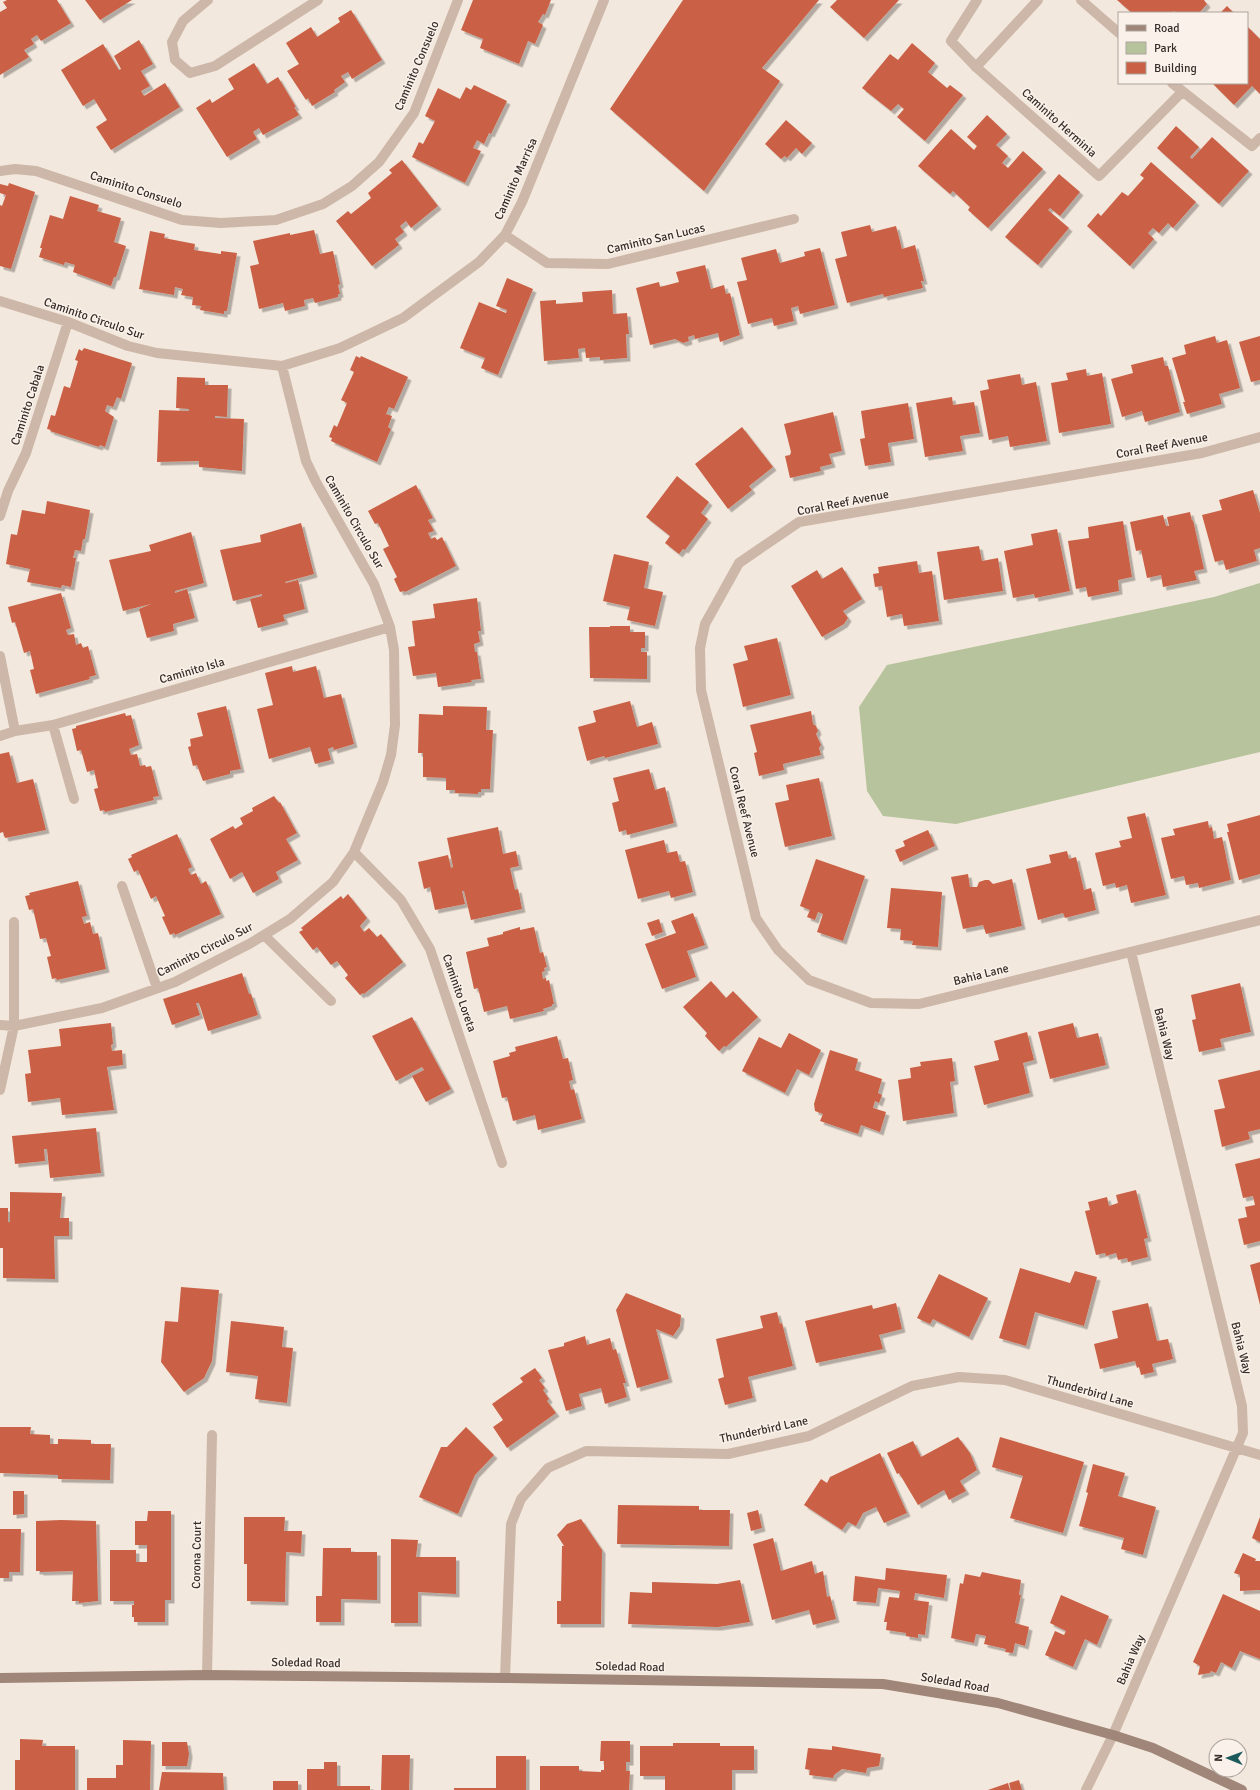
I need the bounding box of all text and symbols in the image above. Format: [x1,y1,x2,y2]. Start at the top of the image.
legend [1118,12,1248,84]
street label: Caminito Consuelo [391,19,443,113]
text: Road [1154,21,1180,36]
text: Park [1154,41,1177,56]
text: Building [1154,61,1197,76]
street label: Caminito Herminia [1018,85,1100,161]
street label: Caminito Marrisa [491,136,541,222]
street label: Caminito Consuelo [88,168,184,212]
street label: Caminito San Lucas [605,220,707,258]
street label: Caminito Circulo Sur [42,295,147,343]
street label: Caminito Cabala [8,363,48,447]
street label: Coral Reef Avenue [1115,430,1209,462]
street label: Caminito Circulo Sur [321,473,387,572]
street label: Coral Reef Avenue [796,487,890,519]
street label: Caminito Isla [158,655,226,687]
street label: Coral Reef Avenue [725,765,763,859]
street label: Caminito Circulo Sur [155,919,256,981]
street label: Caminito Loreta [439,952,479,1034]
street label: Bahia Lane [952,961,1010,989]
street label: Bahia Way [1150,1006,1178,1062]
street label: Bahia Way [1227,1320,1255,1376]
street label: Thunderbird Lane [1045,1372,1135,1412]
street label: Thunderbird Lane [718,1413,810,1447]
street label: Corona Court [189,1521,205,1589]
street label: Bahia Way [1114,1632,1148,1687]
street label: Soledad Road [271,1655,341,1671]
street label: Soledad Road [595,1659,665,1675]
street label: Soledad Road [920,1670,990,1696]
north arrow [1208,1738,1248,1778]
text: N [1212,1754,1225,1762]

